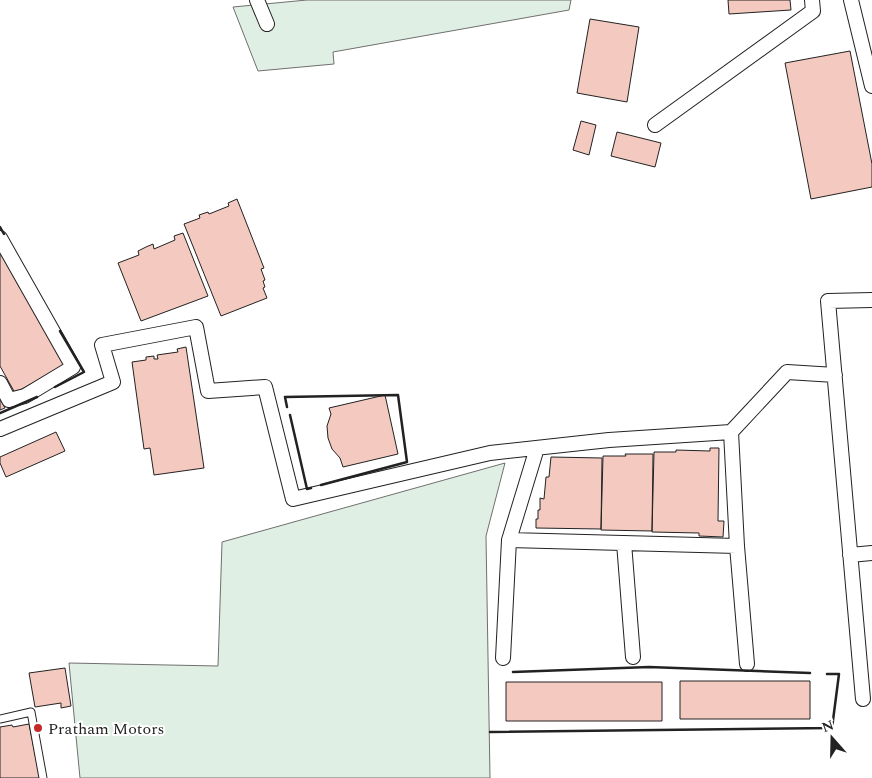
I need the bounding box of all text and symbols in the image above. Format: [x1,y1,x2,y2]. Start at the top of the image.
north arrow [807,713,857,763]
text: N [819,714,837,738]
place label: Pratham Motors [48,717,164,741]
marker: Pratham Motors [32,722,44,734]

